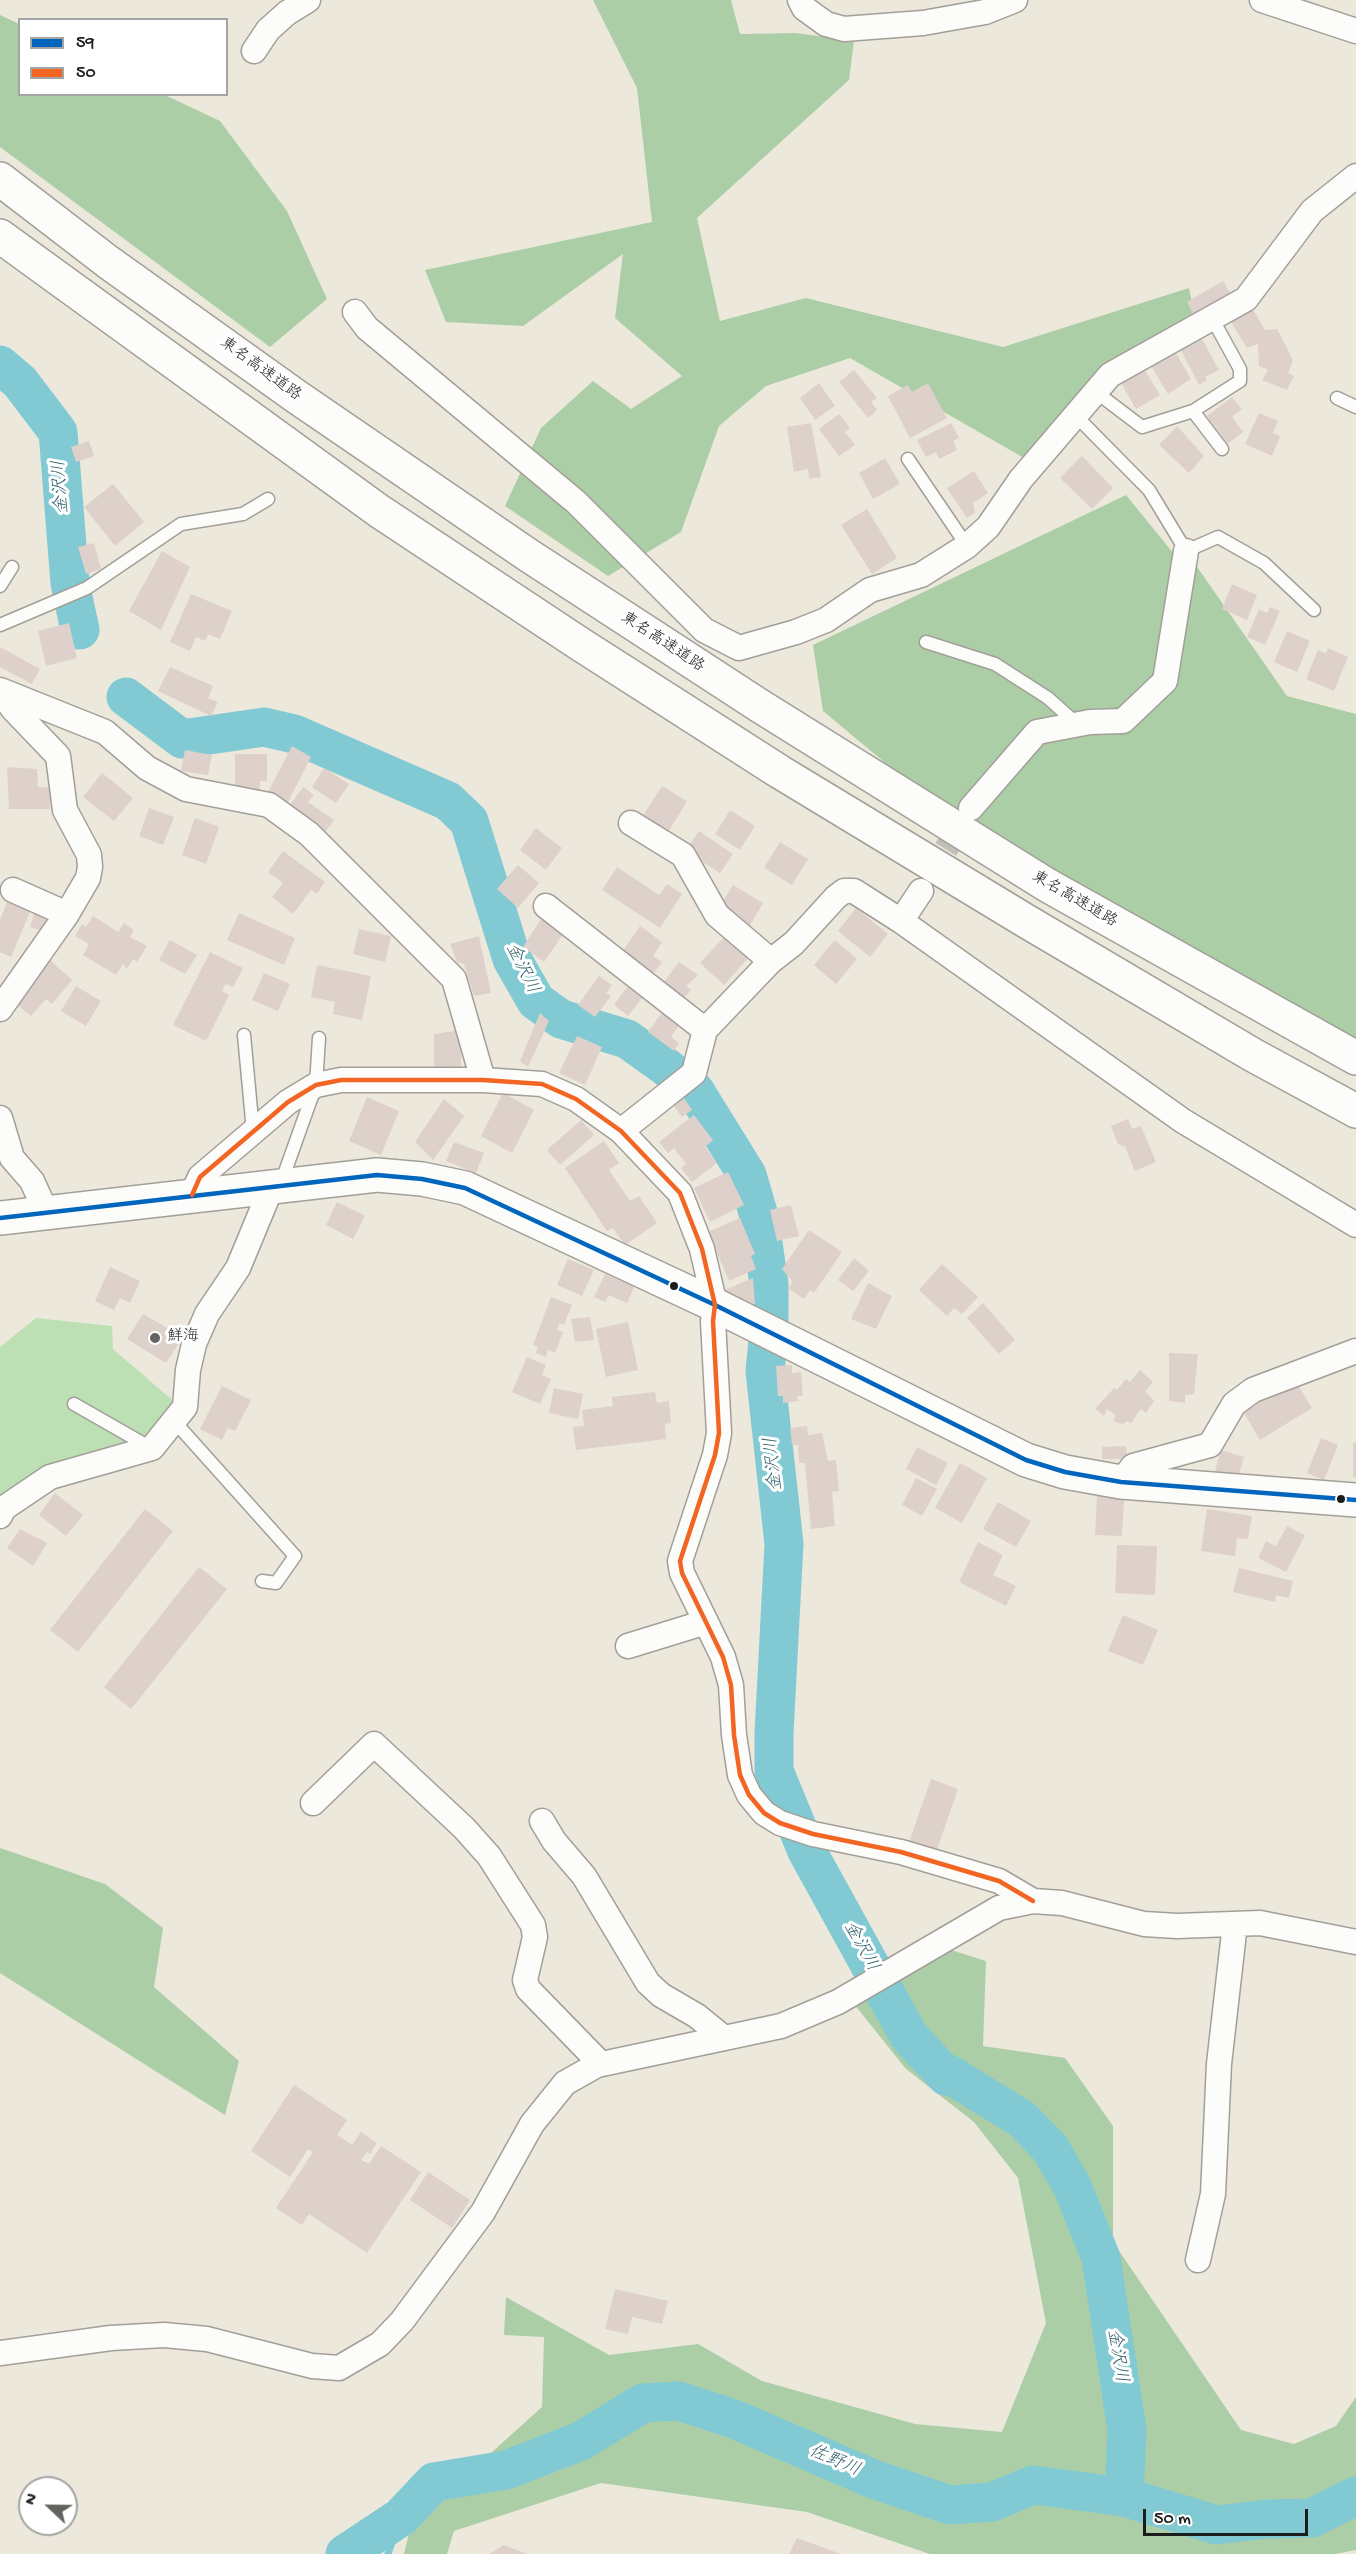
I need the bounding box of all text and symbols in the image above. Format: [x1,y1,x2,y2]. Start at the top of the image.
legend [18,18,228,96]
text: 59 [76,33,94,54]
text: 50 [76,63,96,84]
street label: 東名高速道路 [216,334,304,406]
water label: 金沢川 [49,459,75,515]
street label: 東名高速道路 [617,609,707,677]
street label: 東名高速道路 [1028,868,1120,932]
water label: 金沢川 [499,940,543,998]
unlabelled marker [668,1280,680,1292]
place label: 鮮海 [167,1328,199,1348]
marker: 鮮海 [148,1331,162,1345]
water label: 金沢川 [761,1436,789,1492]
unlabelled marker [1335,1493,1347,1505]
water label: 金沢川 [837,1918,883,1976]
water label: 金沢川 [1101,2328,1131,2384]
water label: 佐野川 [805,2442,863,2482]
north arrow [18,2476,78,2536]
text: N [22,2491,43,2508]
scale bar [1146,2497,1311,2535]
text: 50 m [1154,2509,1191,2530]

